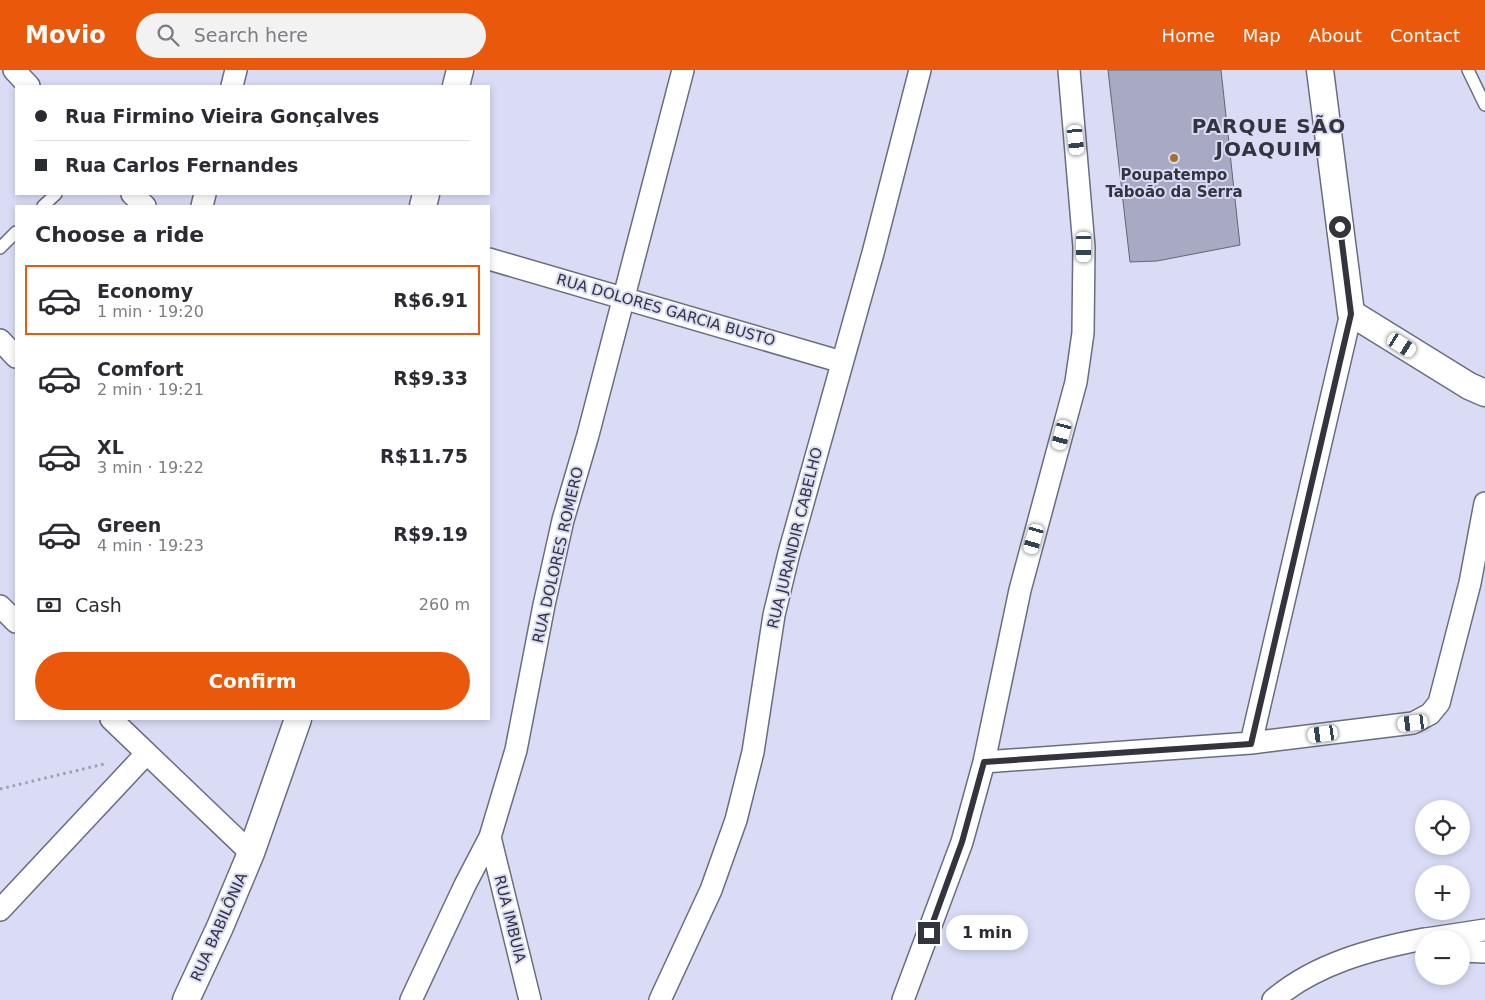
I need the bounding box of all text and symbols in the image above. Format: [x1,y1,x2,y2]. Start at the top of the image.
search box [136,13,486,58]
text: Movio [25,21,106,49]
icon: search [154,21,182,49]
text: Search here [194,24,308,46]
text: Home [1162,25,1215,46]
text: Map [1243,25,1281,46]
text: About [1309,25,1362,46]
text: Contact [1390,25,1460,46]
text: Rua Firmino Vieira Gonçalves [65,105,379,127]
district label: PARQUE SÃO JOAQUIM [1192,114,1346,161]
car [1066,124,1085,156]
marker: Poupatempo Taboão da Serra [1168,152,1180,164]
text: Rua Carlos Fernandes [65,154,298,176]
place label: Poupatempo Taboão da Serra [1105,166,1243,201]
route start [1329,216,1351,238]
text: Choose a ride [35,222,204,247]
car [1076,232,1091,262]
street label: RUA DOLORES GARCIA BUSTO [554,270,778,350]
icon: car [37,278,82,323]
text: Economy [97,280,193,302]
text: R$6.91 [393,289,468,311]
text: 1 min · 19:20 [97,302,204,321]
car [1385,331,1418,359]
icon: car [37,356,82,401]
text: Comfort [97,358,184,380]
text: R$9.33 [393,367,468,389]
text: 2 min · 19:21 [97,380,204,399]
car [1050,419,1073,451]
icon: car [37,434,82,479]
text: XL [97,436,124,458]
text: R$11.75 [380,445,468,467]
street label: RUA JURANDIR CABELHO [764,445,826,631]
text: 3 min · 19:22 [97,458,204,477]
street label: RUA DOLORES ROMERO [529,465,587,645]
icon: car [37,512,82,557]
text: Green [97,514,161,536]
text: R$9.19 [393,523,468,545]
car [1022,523,1045,555]
text: 4 min · 19:23 [97,536,204,555]
icon: cash [35,591,63,619]
text: Cash [75,594,122,616]
text: 260 m [419,595,470,614]
button: Confirm [35,652,470,710]
car [1397,714,1428,732]
car [1307,724,1338,744]
map controls [1415,800,1470,985]
button: locate [1415,800,1470,855]
button: + [1415,865,1470,920]
street label: RUA BABILÔNIA [186,869,251,984]
street label: RUA IMBUIA [490,873,530,965]
callout: 1 min [946,916,1029,950]
route end [918,922,940,944]
text: 1 min [962,923,1012,942]
button: − [1415,930,1470,985]

